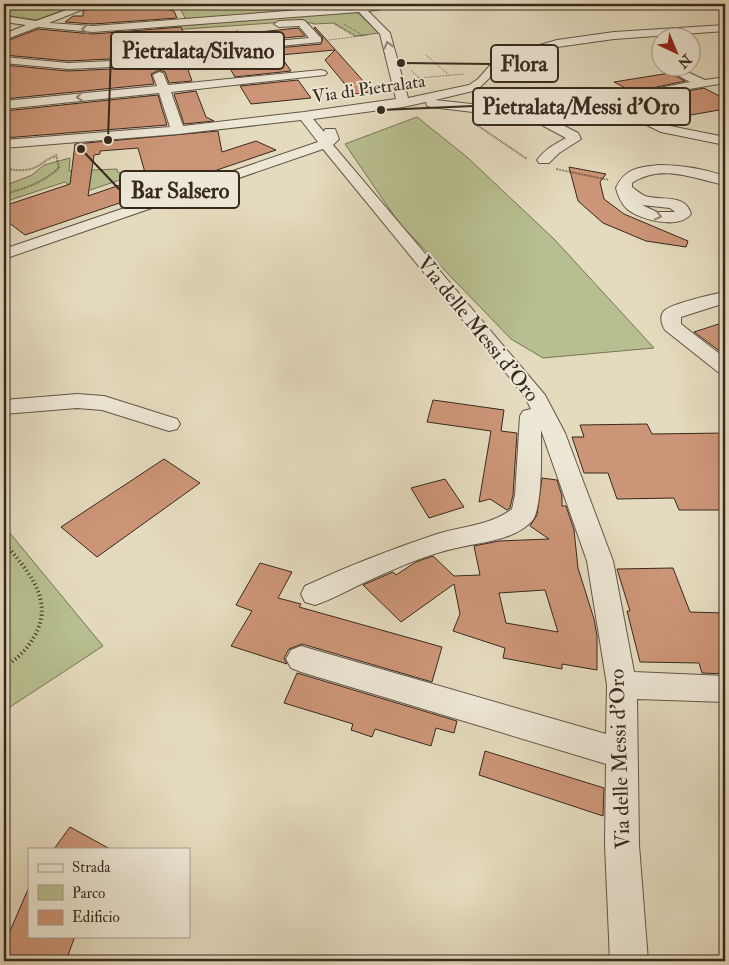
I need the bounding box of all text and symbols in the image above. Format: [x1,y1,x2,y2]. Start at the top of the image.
one-way arrow [81,24,89,34]
north arrow [652,28,702,78]
callout: Pietralata/Silvano [111,32,284,69]
text: Pietralata/Silvano [122,37,275,65]
one-way arrow [383,40,394,49]
callout: Flora [491,45,558,82]
text: Flora [500,50,549,78]
text: N [674,50,696,72]
street label: Via di Pietralata [311,70,428,108]
callout: Pietralata/Messi d'Oro [473,88,690,125]
one-way arrow [75,91,83,102]
text: Pietralata/Messi d'Oro [482,93,680,121]
callout: Bar Salsero [120,171,239,208]
text: Bar Salsero [131,177,230,205]
one-way arrow [653,210,662,220]
street label: Via delle Messi d'Oro [411,250,545,408]
street label: Via delle Messi d'Oro [603,668,637,850]
legend [28,848,190,938]
text: Strada [72,858,111,877]
text: Parco [72,884,105,903]
text: Edificio [72,908,120,927]

